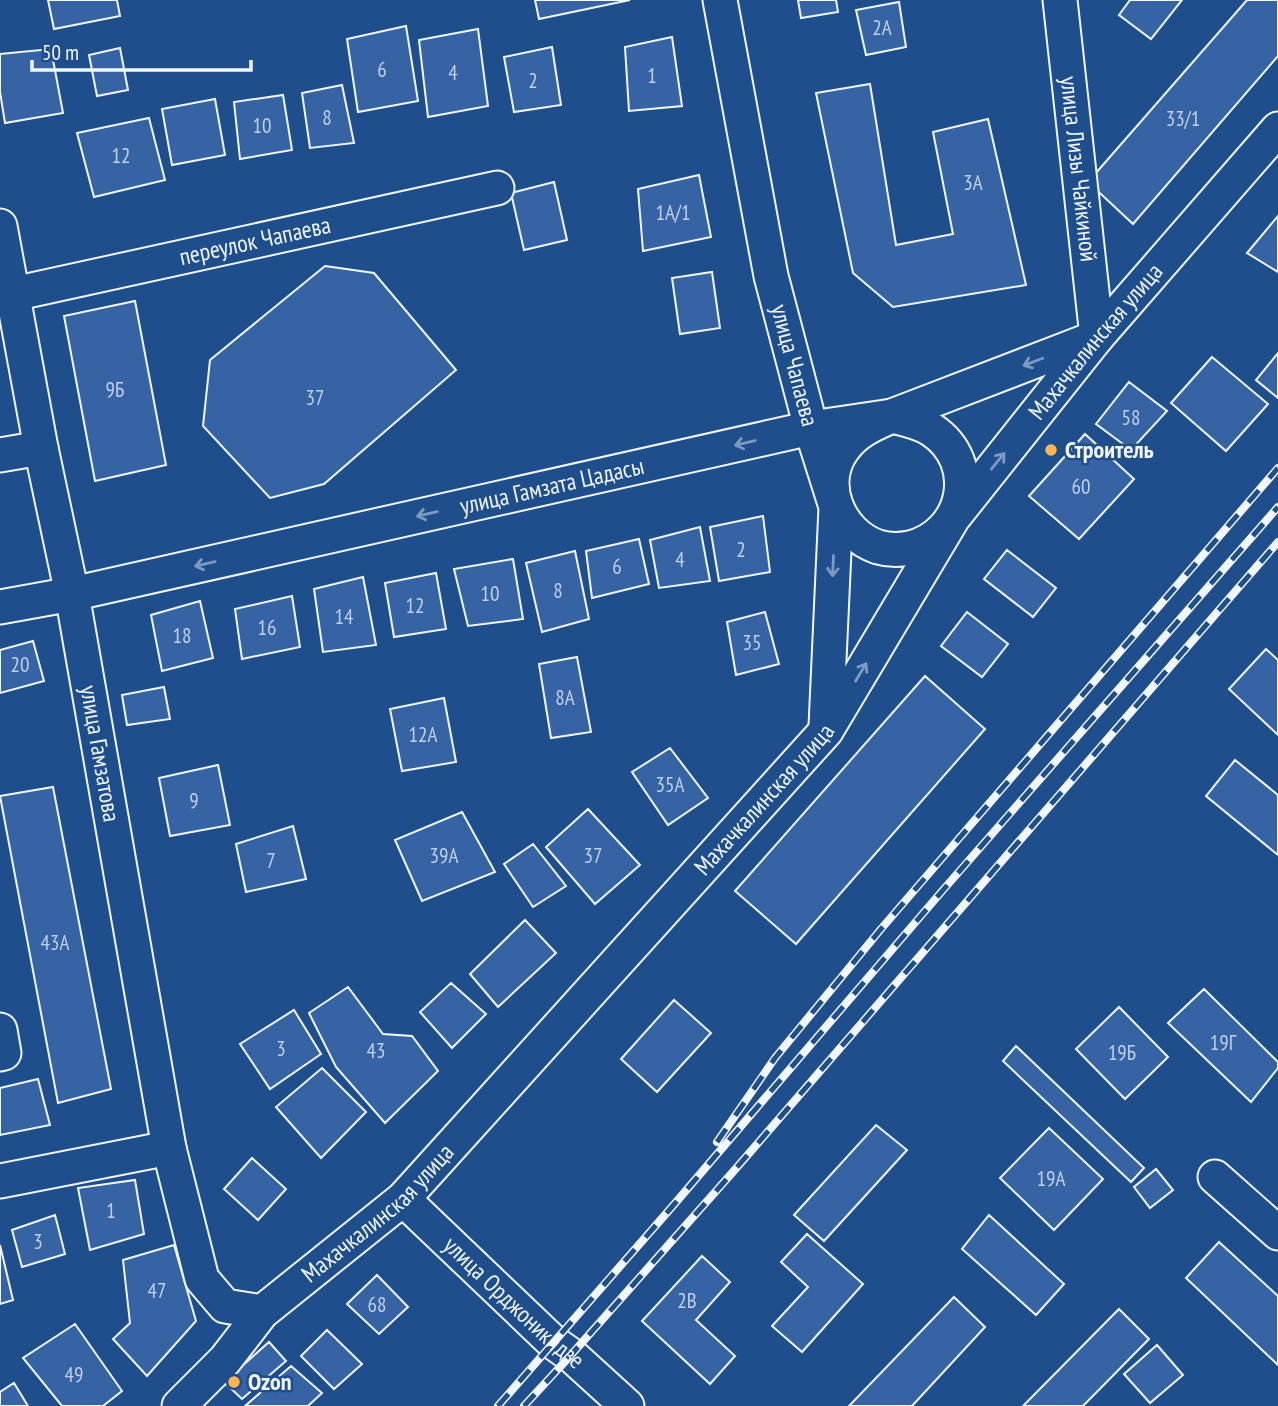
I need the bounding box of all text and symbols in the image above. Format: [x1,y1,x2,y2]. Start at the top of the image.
house number: 2А [872,14,892,41]
scale bar [32,28,250,72]
text: 50 m [42,39,79,66]
house number: 6 [377,56,387,83]
house number: 4 [448,59,458,86]
house number: 1 [647,62,657,89]
house number: 2 [528,67,538,94]
street label: улица Лизы Чайкиной [1053,75,1105,263]
house number: 8 [322,104,332,131]
house number: 33/1 [1166,105,1200,132]
house number: 10 [253,112,271,139]
house number: 12 [112,142,130,169]
house number: 3А [963,169,983,196]
house number: 1А/1 [655,199,691,226]
street label: переулок Чапаева [176,209,333,272]
street label: Махачкалинская улица [1021,256,1169,426]
street label: улица Чапаева [764,301,826,429]
one-way arrow [1023,356,1045,369]
house number: 9Б [106,376,124,403]
house number: 37 [306,384,324,411]
house number: 58 [1122,404,1140,431]
place label: Строитель [1065,434,1154,465]
one-way arrow [734,437,756,450]
marker: Строитель [1043,442,1059,458]
street label: улица Гамзата Цадасы [457,450,647,521]
one-way arrow [990,453,1006,471]
house number: 60 [1072,473,1090,500]
one-way arrow [416,508,439,522]
house number: 2 [736,536,746,563]
house number: 4 [675,546,685,573]
house number: 6 [612,553,622,580]
one-way arrow [827,554,840,577]
one-way arrow [194,558,217,571]
house number: 8 [553,577,563,604]
house number: 10 [481,580,499,607]
house number: 12 [406,592,424,619]
house number: 14 [335,603,354,630]
house number: 16 [258,614,276,641]
house number: 18 [173,622,191,649]
house number: 35 [743,629,761,656]
house number: 20 [11,651,29,678]
one-way arrow [854,663,868,683]
street label: улица Гамзатова [73,683,128,824]
house number: 8А [555,684,575,711]
street label: Махачкалинская улица [687,718,841,882]
house number: 12А [409,721,437,748]
house number: 35А [656,771,684,798]
house number: 9 [189,787,199,814]
house number: 39А [430,842,458,869]
house number: 37 [584,842,602,869]
house number: 7 [266,847,276,874]
house number: 43А [41,929,69,956]
house number: 19Г [1210,1029,1237,1056]
house number: 3 [276,1035,286,1062]
house number: 43 [367,1037,385,1064]
house number: 19Б [1108,1039,1136,1066]
street label: Махачкалинская улица [295,1137,460,1289]
house number: 19А [1037,1165,1065,1192]
house number: 1 [106,1197,116,1224]
house number: 3 [33,1228,43,1255]
street label: улица Орджоникидзе [437,1230,592,1375]
house number: 47 [148,1277,166,1304]
house number: 2В [677,1287,697,1314]
house number: 68 [368,1291,386,1318]
house number: 49 [65,1361,83,1388]
place label: Ozon [248,1366,291,1397]
marker: Ozon [226,1374,242,1390]

